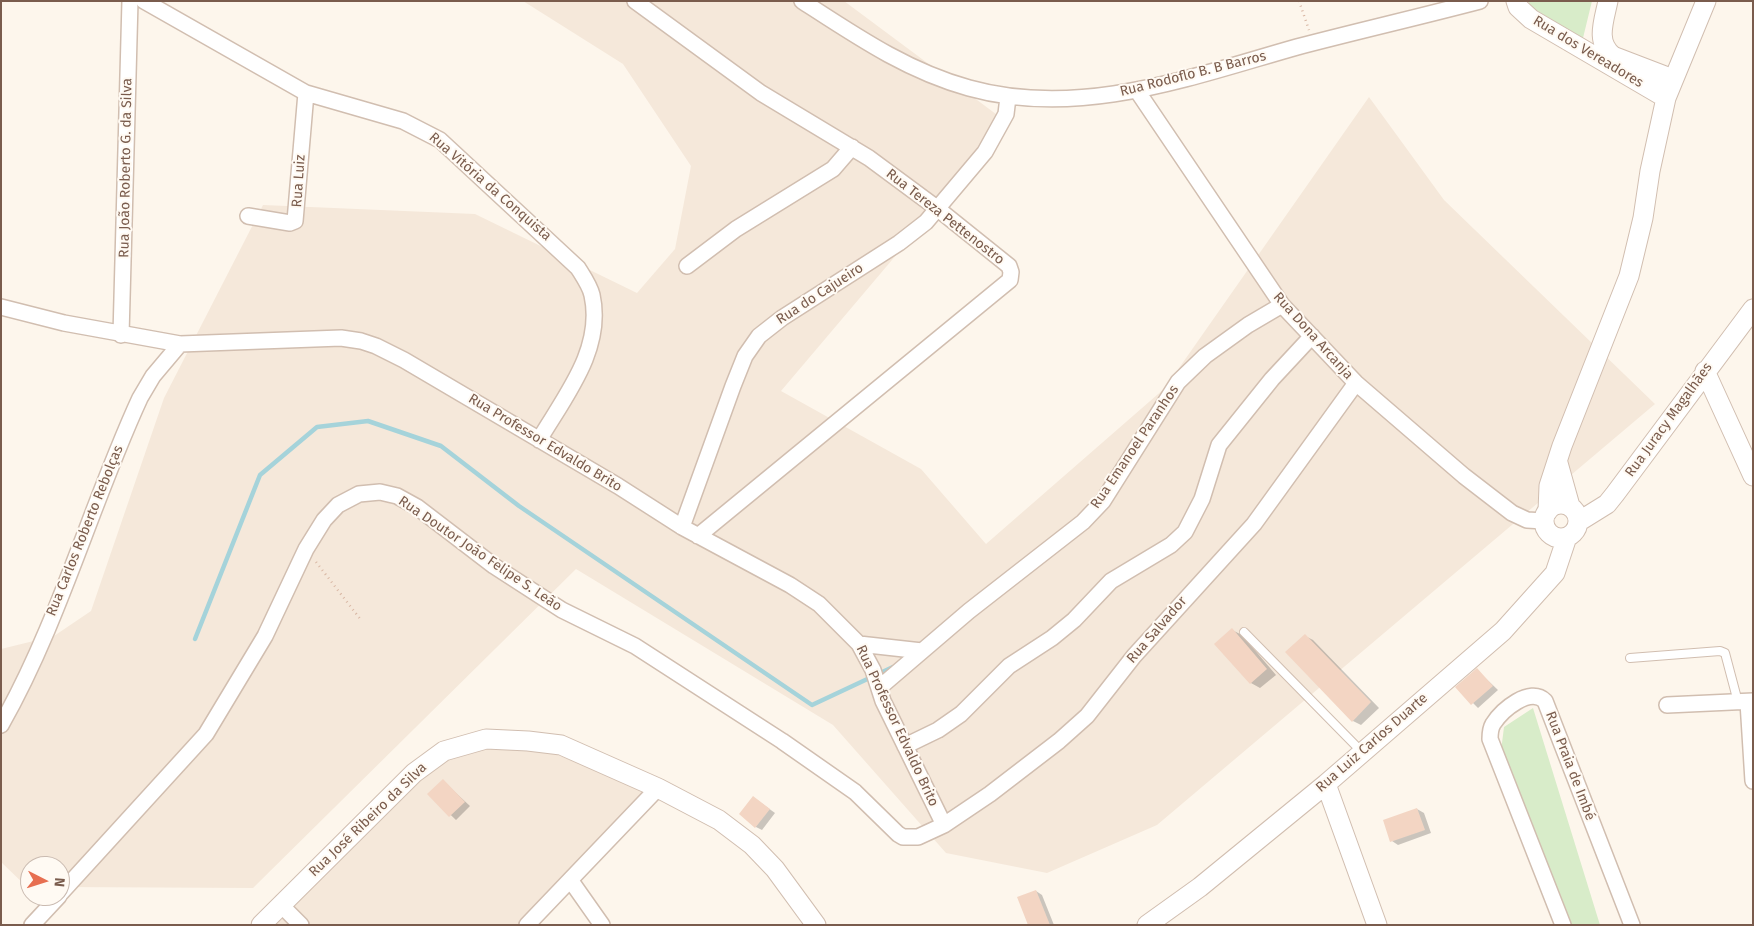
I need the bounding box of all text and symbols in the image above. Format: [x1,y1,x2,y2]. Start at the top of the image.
street label: Rua dos Vereadores [1530,12,1646,92]
street label: Rua Rodoflo B. B Barros [1118,48,1268,100]
street label: Rua João Roberto G. da Silva [116,78,136,258]
street label: Rua Vitória da Conquista [425,129,555,245]
street label: Rua Luiz [289,154,309,208]
street label: Rua Tereza Pettenostro [882,166,1008,268]
street label: Rua do Cajueiro [773,260,867,328]
street label: Rua Dona Arcanja [1269,289,1357,383]
street label: Rua Juracy Magalhães [1622,360,1716,480]
street label: Rua Emanoel Paranhos [1087,382,1183,512]
street label: Rua Professor Edvaldo Brito [465,390,625,496]
street label: Rua Carlos Roberto Rebolças [43,443,127,619]
street label: Rua Doutor João Felipe S. Leão [395,493,565,615]
street label: Rua Salvador [1123,593,1191,667]
street label: Rua Professor Edvaldo Brito [852,643,942,809]
street label: Rua Luiz Carlos Duarte [1313,690,1431,796]
street label: Rua Praia de Imbé [1541,709,1599,823]
street label: Rua José Ribeiro da Silva [306,759,430,881]
north arrow [20,856,70,906]
text: N [51,877,68,888]

